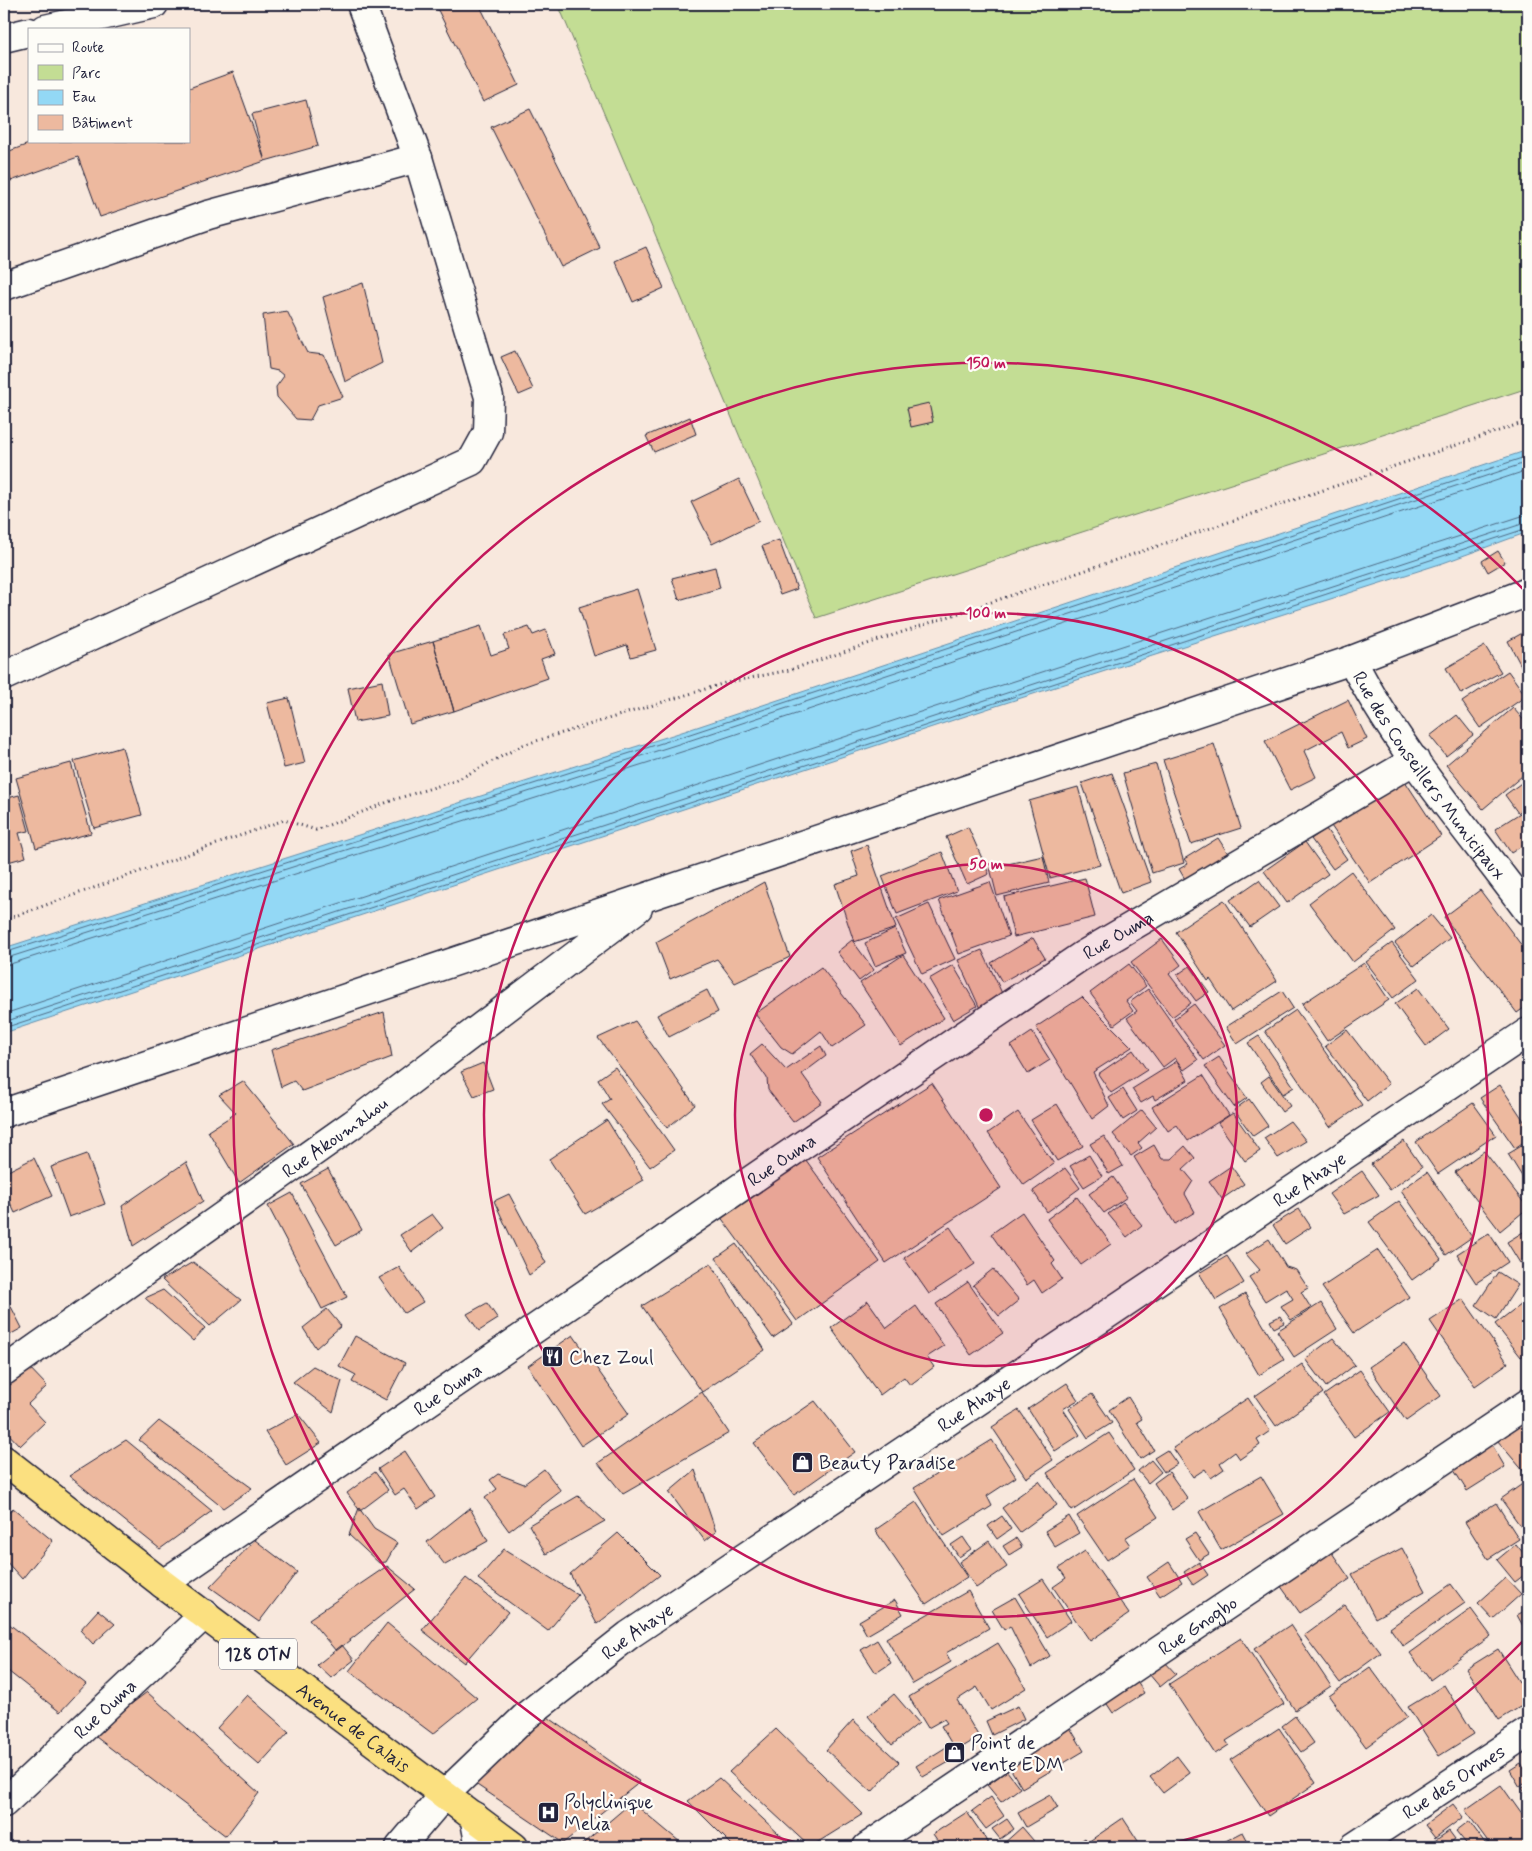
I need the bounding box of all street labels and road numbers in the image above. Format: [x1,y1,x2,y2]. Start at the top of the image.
street label: Rue des Conseillers Municipaux [1346,667,1511,886]
street label: Rue Ouma [1079,905,1159,966]
street label: Rue Akoumahou [277,1091,393,1184]
street label: Rue Ouma [743,1128,821,1193]
street label: Rue Ahaye [1268,1146,1352,1214]
street label: Rue Ouma [409,1358,487,1422]
street label: Rue Ahaye [933,1372,1016,1439]
street label: Rue Gnogbo [1154,1591,1243,1662]
street label: Rue Ahaye [597,1598,679,1666]
road number: 128 OTN [219,1638,297,1670]
street label: Rue Ouma [69,1674,143,1745]
street label: Avenue de Calais [291,1677,415,1779]
street label: Rue des Ormes [1398,1740,1510,1826]

